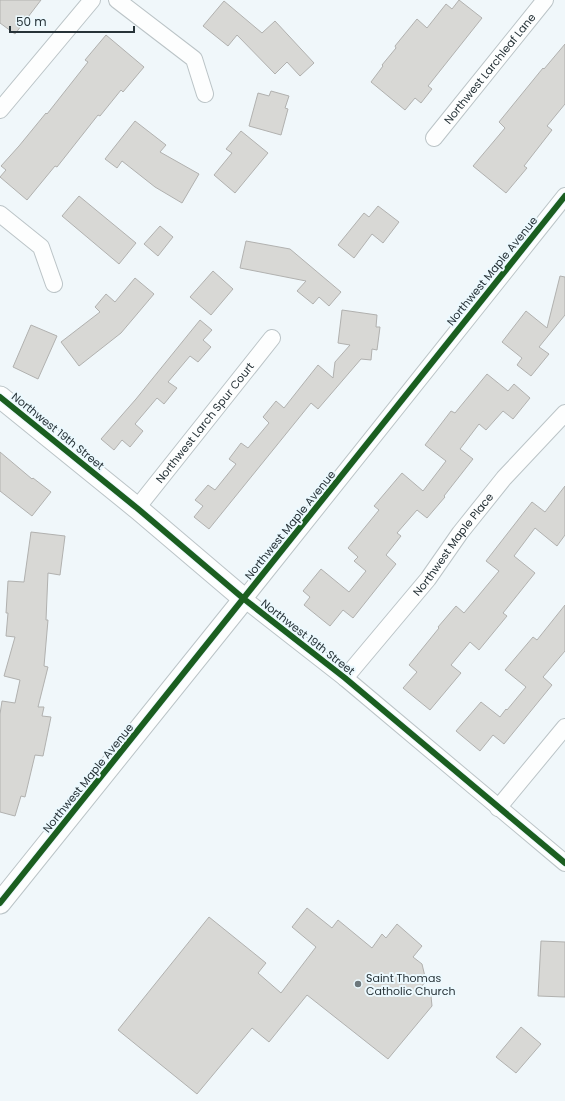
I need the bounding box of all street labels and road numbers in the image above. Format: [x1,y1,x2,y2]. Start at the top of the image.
street label: Northwest Larchleaf Lane [440,10,539,128]
street label: Northwest Maple Avenue [443,213,541,329]
street label: Northwest Larch Spur Court [152,359,258,486]
street label: Northwest 19th Street [8,389,108,473]
street label: Northwest Maple Avenue [241,467,339,583]
street label: Northwest Maple Place [409,489,497,599]
street label: Northwest 19th Street [258,595,358,679]
street label: Northwest Maple Avenue [39,720,137,836]

